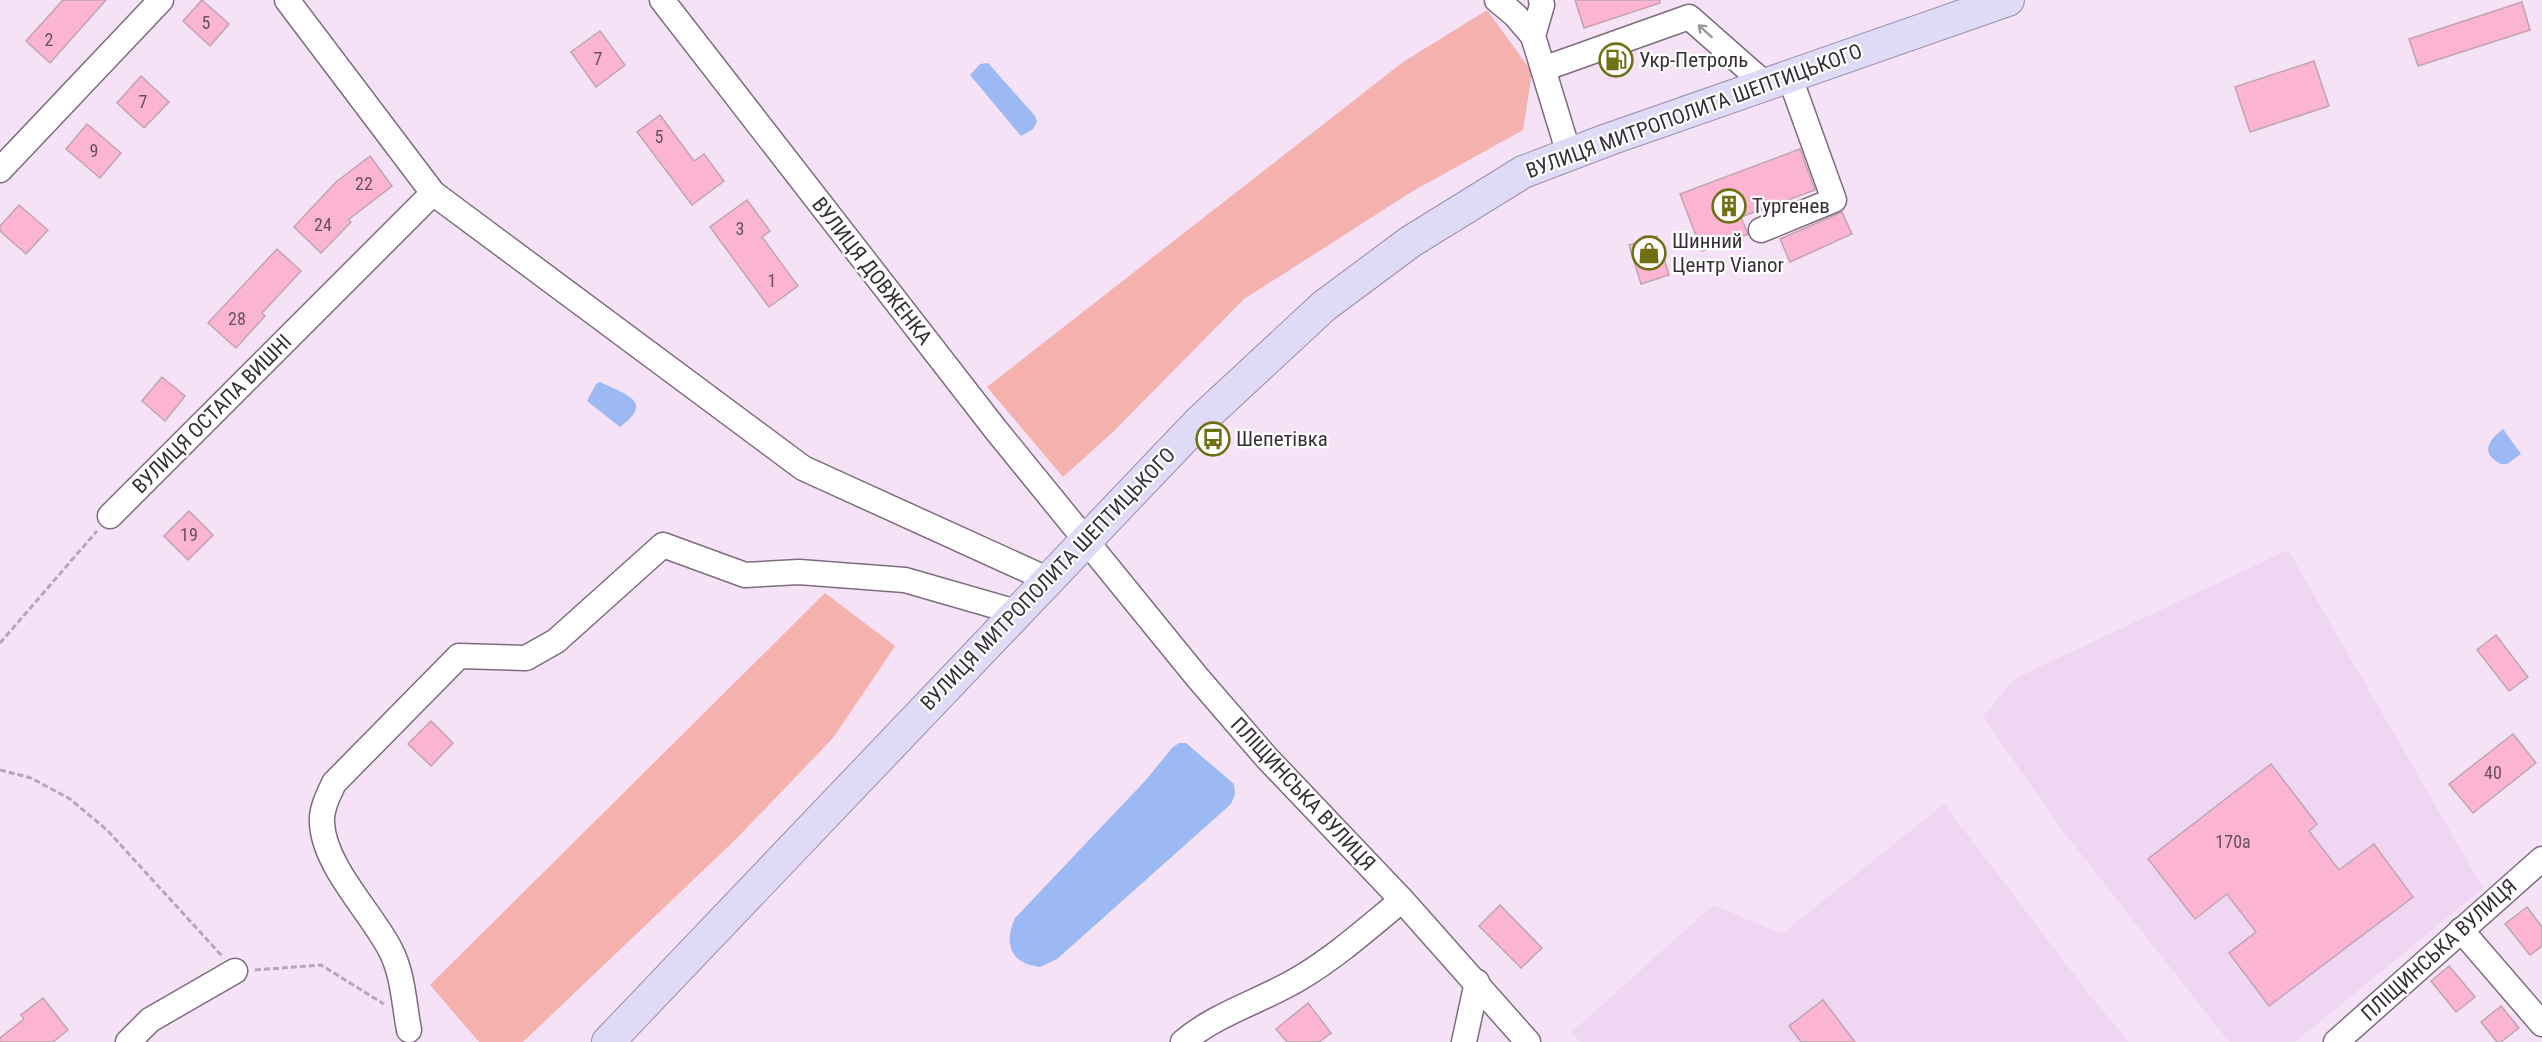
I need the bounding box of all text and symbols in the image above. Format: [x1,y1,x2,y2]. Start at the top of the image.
house number: 5 [202,12,211,33]
one-way arrow [1698,24,1713,38]
house number: 2 [45,29,54,50]
street label: ВУЛИЦЯ МИТРОПОЛИТА ШЕПТИЦЬКОГО [1523,39,1865,183]
fuel station icon: Укр-Петроль [1598,42,1634,78]
house number: 7 [594,48,603,69]
place label: Укр-Петроль [1639,48,1748,72]
house number: 7 [139,91,148,112]
house number: 5 [655,126,664,147]
house number: 9 [90,140,98,161]
house number: 22 [355,173,373,194]
building icon: Тургенев [1711,188,1747,224]
street label: ВУЛИЦЯ ДОВЖЕНКА [807,193,937,349]
place label: Тургенев [1752,194,1830,218]
house number: 24 [314,214,332,235]
house number: 3 [736,218,744,239]
place label: Шинний Центр Vianor [1672,229,1784,277]
shop icon: Шинний Центр Vianor [1631,235,1667,271]
house number: 1 [768,270,776,291]
house number: 28 [228,308,246,329]
street label: ВУЛИЦЯ ОСТАПА ВИШНІ [128,330,296,498]
bus stop icon: Шепетівка [1195,421,1231,457]
place label: Шепетівка [1236,427,1328,451]
street label: ВУЛИЦЯ МИТРОПОЛИТА ШЕПТИЦЬКОГО [916,443,1180,715]
house number: 19 [180,524,198,545]
street label: ПЛІЩИНСЬКА ВУЛИЦЯ [1226,712,1380,876]
house number: 40 [2484,762,2502,783]
house number: 170а [2215,831,2251,852]
street label: ПЛІЩИНСЬКА ВУЛИЦЯ [2356,874,2522,1026]

